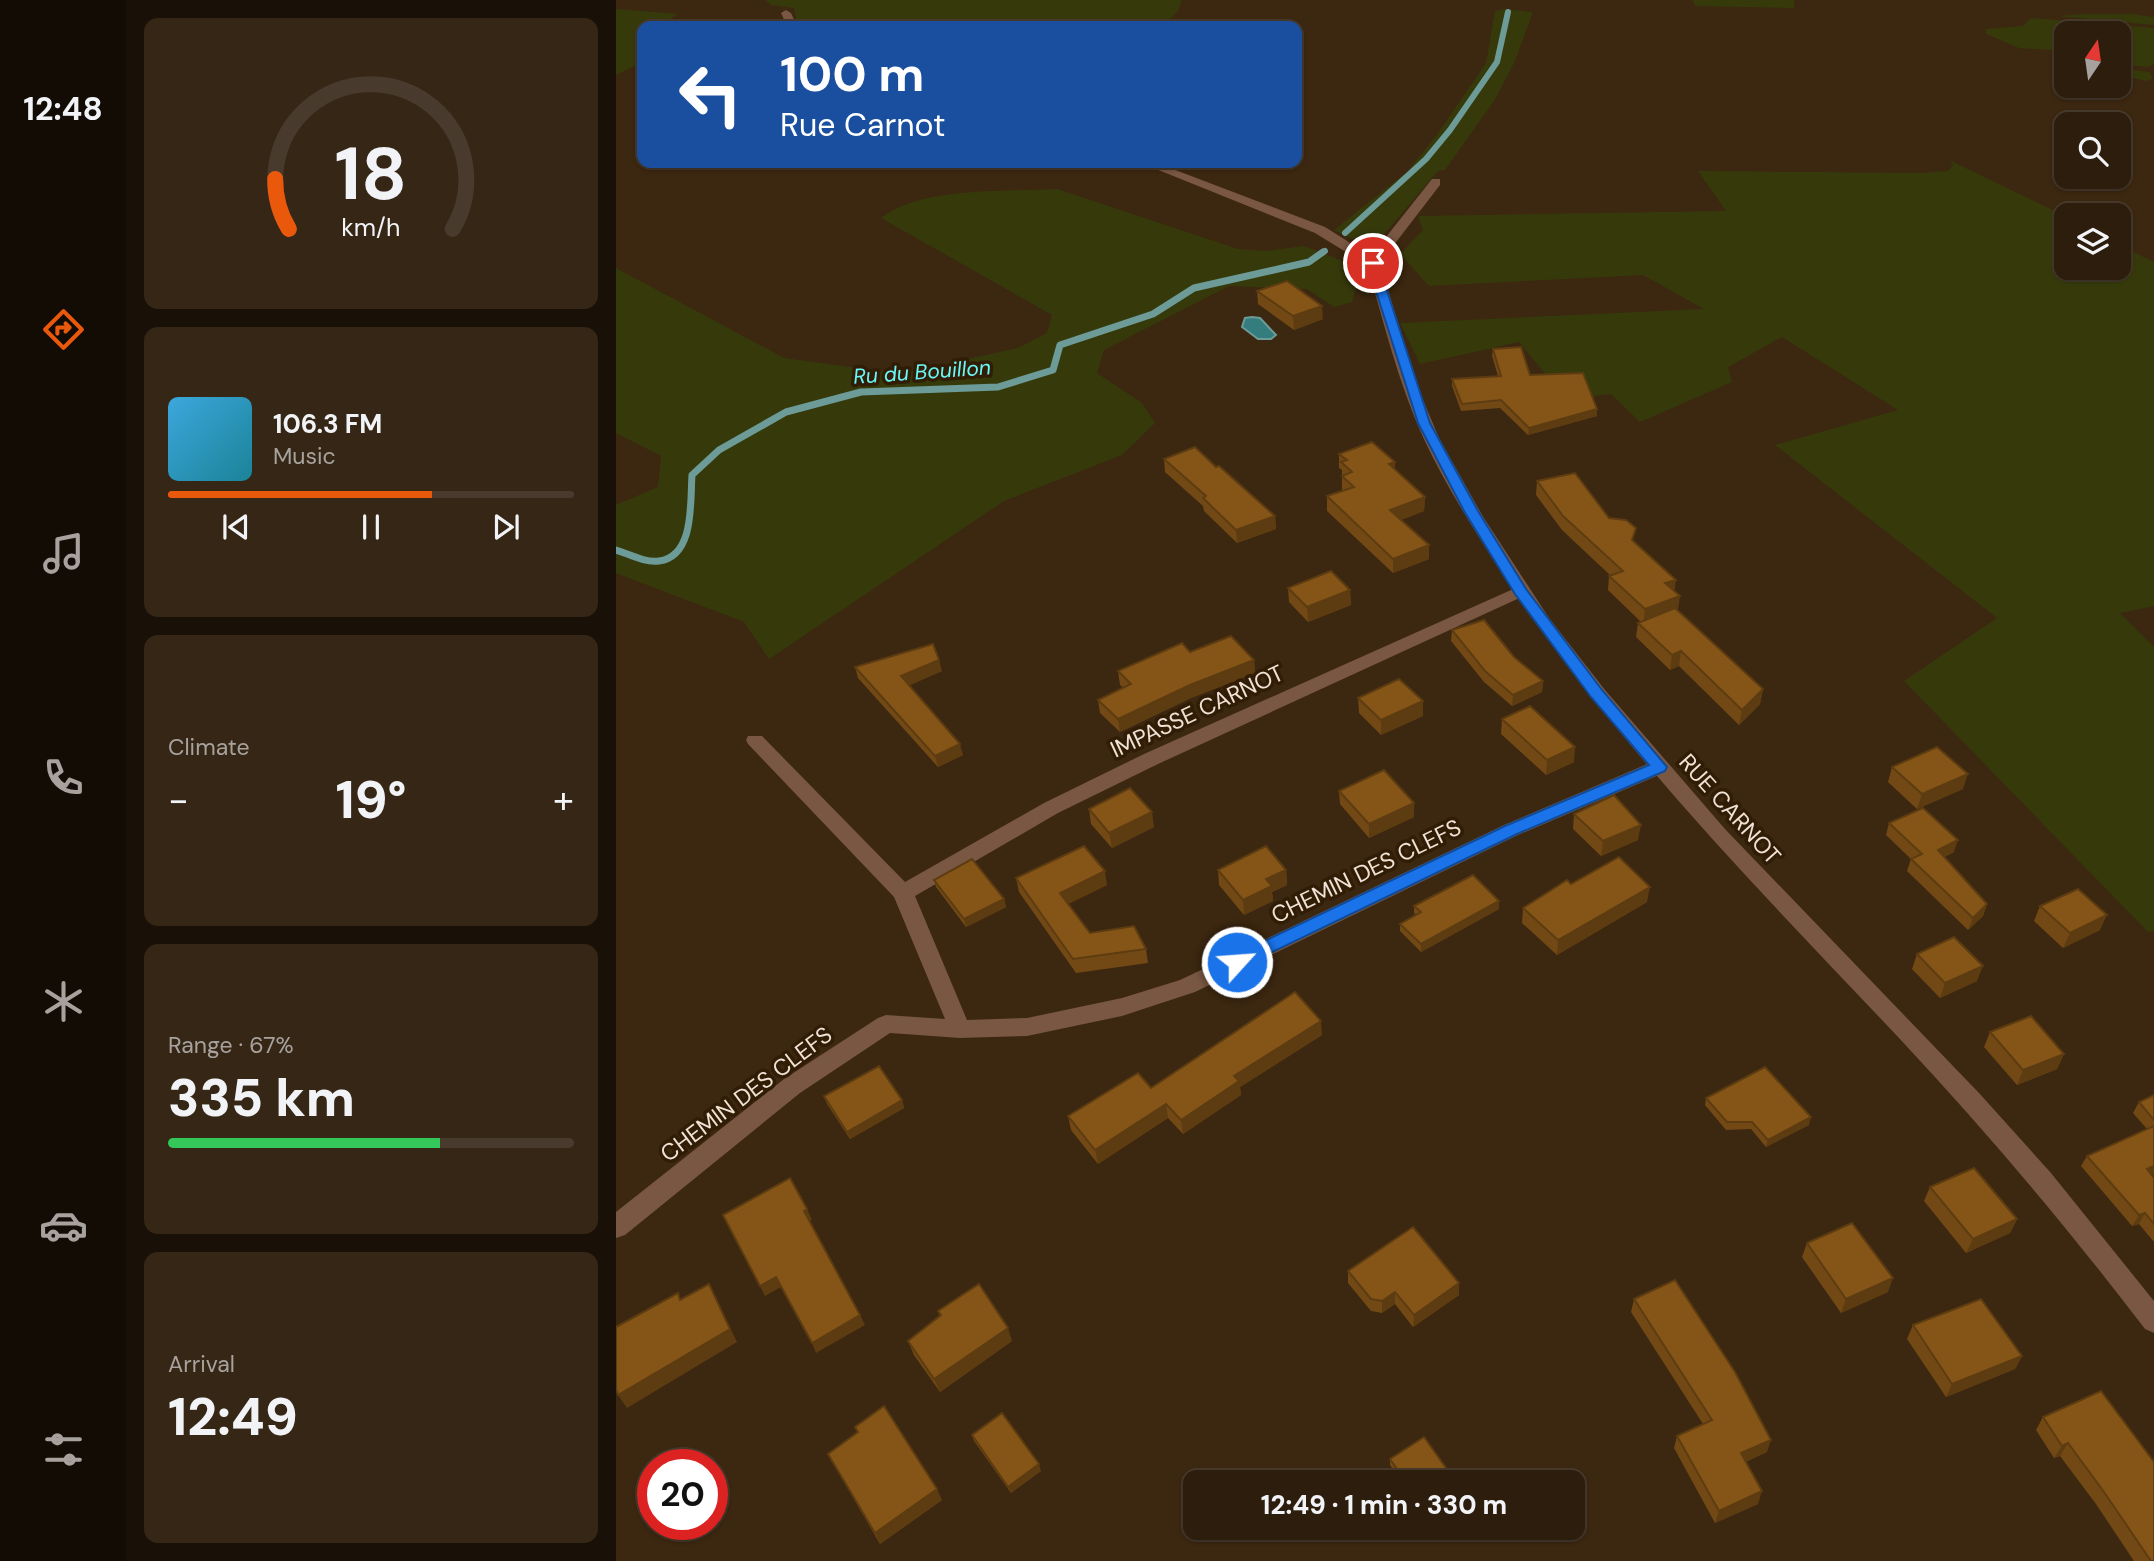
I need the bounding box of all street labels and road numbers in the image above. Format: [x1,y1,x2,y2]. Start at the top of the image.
street label: IMPASSE CARNOT [1106,658,1289,764]
street label: RUE CARNOT [1672,747,1788,871]
street label: CHEMIN DES CLEFS [1266,812,1466,930]
street label: CHEMIN DES CLEFS [654,1020,838,1168]

